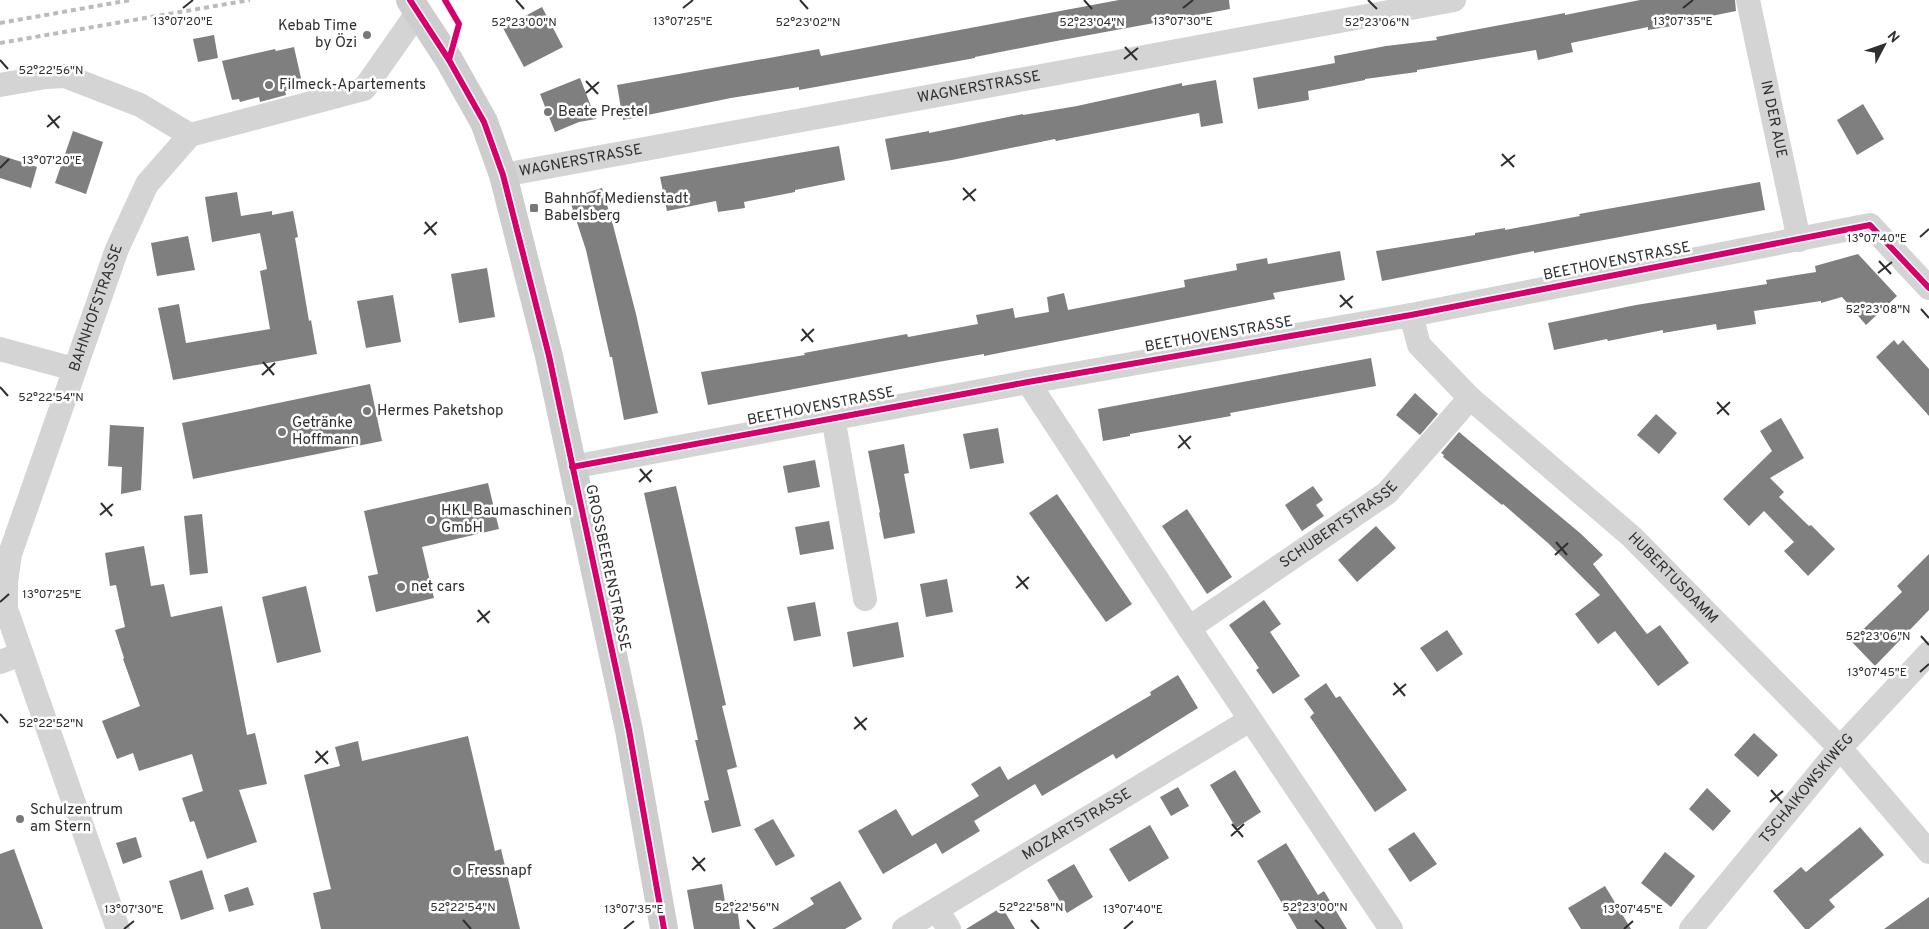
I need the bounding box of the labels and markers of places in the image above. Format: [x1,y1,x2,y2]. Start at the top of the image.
place label: Kebab Time by Özi [278,17,357,53]
marker: Kebab Time by Özi [361,29,373,41]
place label: Filmeck-Apartements [279,76,426,95]
marker: Filmeck-Apartements [263,79,275,91]
place label: Beate Prestel [558,103,648,122]
marker: Beate Prestel [542,106,554,118]
place label: Bahnhof Medienstadt Babelsberg [544,190,688,226]
marker: Bahnhof Medienstadt Babelsberg [528,202,540,214]
place label: Hermes Paketshop [377,402,503,421]
marker: Hermes Paketshop [361,405,373,417]
place label: Getränke Hoffmann [292,414,359,450]
marker: Getränke Hoffmann [276,426,288,438]
place label: HKL Baumaschinen GmbH [441,502,572,538]
marker: HKL Baumaschinen GmbH [425,514,437,526]
place label: net cars [411,578,465,597]
marker: net cars [395,581,407,593]
place label: Schulzentrum am Stern [30,801,123,837]
marker: Schulzentrum am Stern [14,813,26,825]
place label: Fressnapf [467,862,532,881]
marker: Fressnapf [451,865,463,877]

